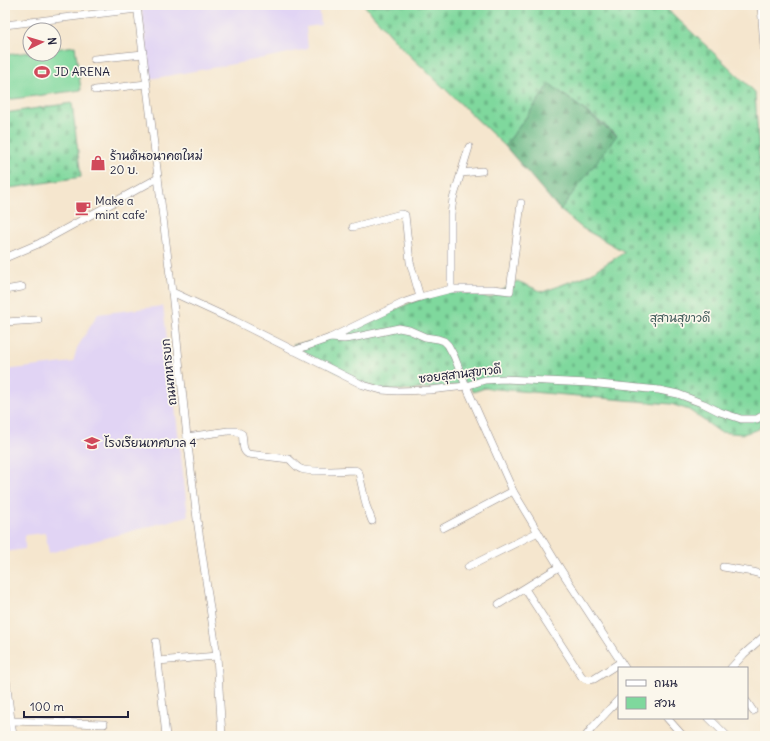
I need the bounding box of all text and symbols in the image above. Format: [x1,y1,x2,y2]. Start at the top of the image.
north arrow [22,22,62,62]
text: N [45,37,59,46]
sports icon: JD ARENA [33,63,51,81]
place label: JD ARENA [54,64,110,79]
place label: ร้านต้นอนาคตใหม่ 20 บ. [110,148,203,177]
shop icon: ร้านต้นอนาคตใหม่ 20 บ. [89,154,107,172]
place label: Make a mint cafe' [95,193,147,222]
cafe icon: Make a mint cafe' [74,199,92,217]
park label: สุสานสุขาวดี [650,310,710,327]
street label: ถนนทหารบก [158,338,179,406]
street label: ซอยสุสานสุขาวดี [418,361,502,388]
school or university icon: โรงเรียนเทศบาล 4 [83,434,101,452]
place label: โรงเรียนเทศบาล 4 [104,435,196,450]
legend [618,667,748,719]
text: ถนน [654,675,678,690]
scale bar [24,693,128,719]
text: สวน [654,695,675,710]
text: 100 m [30,699,64,714]

